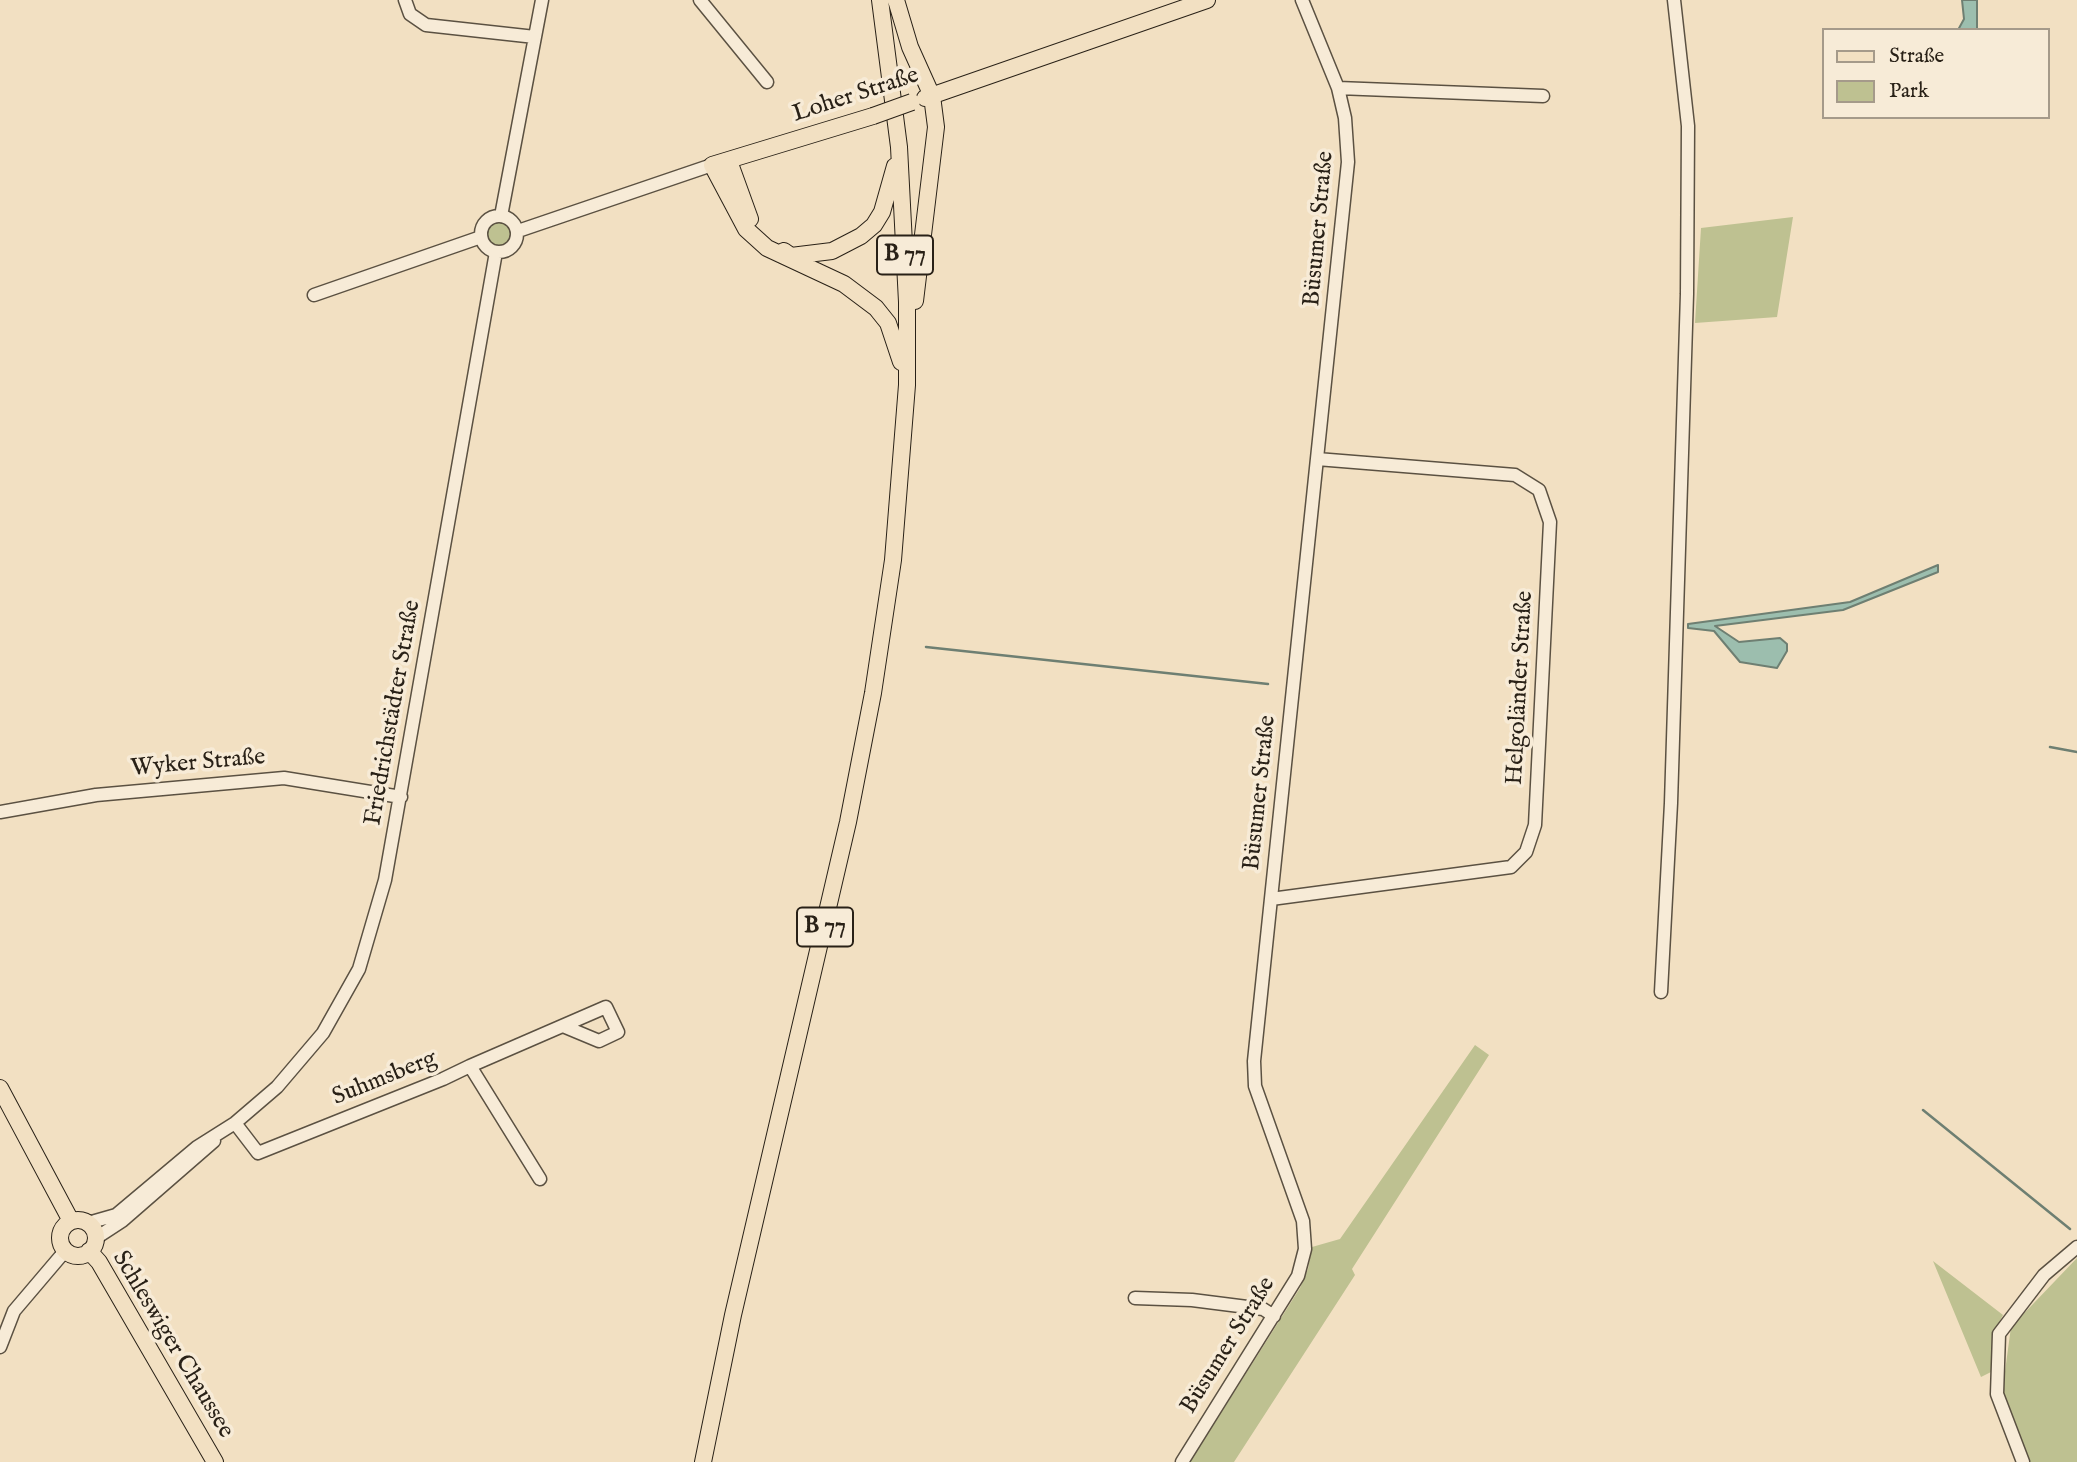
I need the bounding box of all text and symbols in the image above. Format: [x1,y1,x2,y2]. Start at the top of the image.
legend [1822,28,2049,119]
text: Straße [1889,43,1944,70]
street label: Loher Straße [789,62,923,130]
text: Park [1889,78,1929,105]
street label: Büsumer Straße [1299,150,1341,308]
road number: B 77 [877,236,933,274]
street label: Helgoländer Straße [1502,590,1540,786]
street label: Friedrichstädter Straße [360,598,428,828]
street label: Büsumer Straße [1239,714,1283,872]
street label: Wyker Straße [130,744,266,784]
road number: B 77 [797,908,853,946]
street label: Suhmsberg [329,1045,441,1113]
street label: Schleswiger Chaussee [105,1246,239,1444]
street label: Büsumer Straße [1175,1272,1283,1420]

